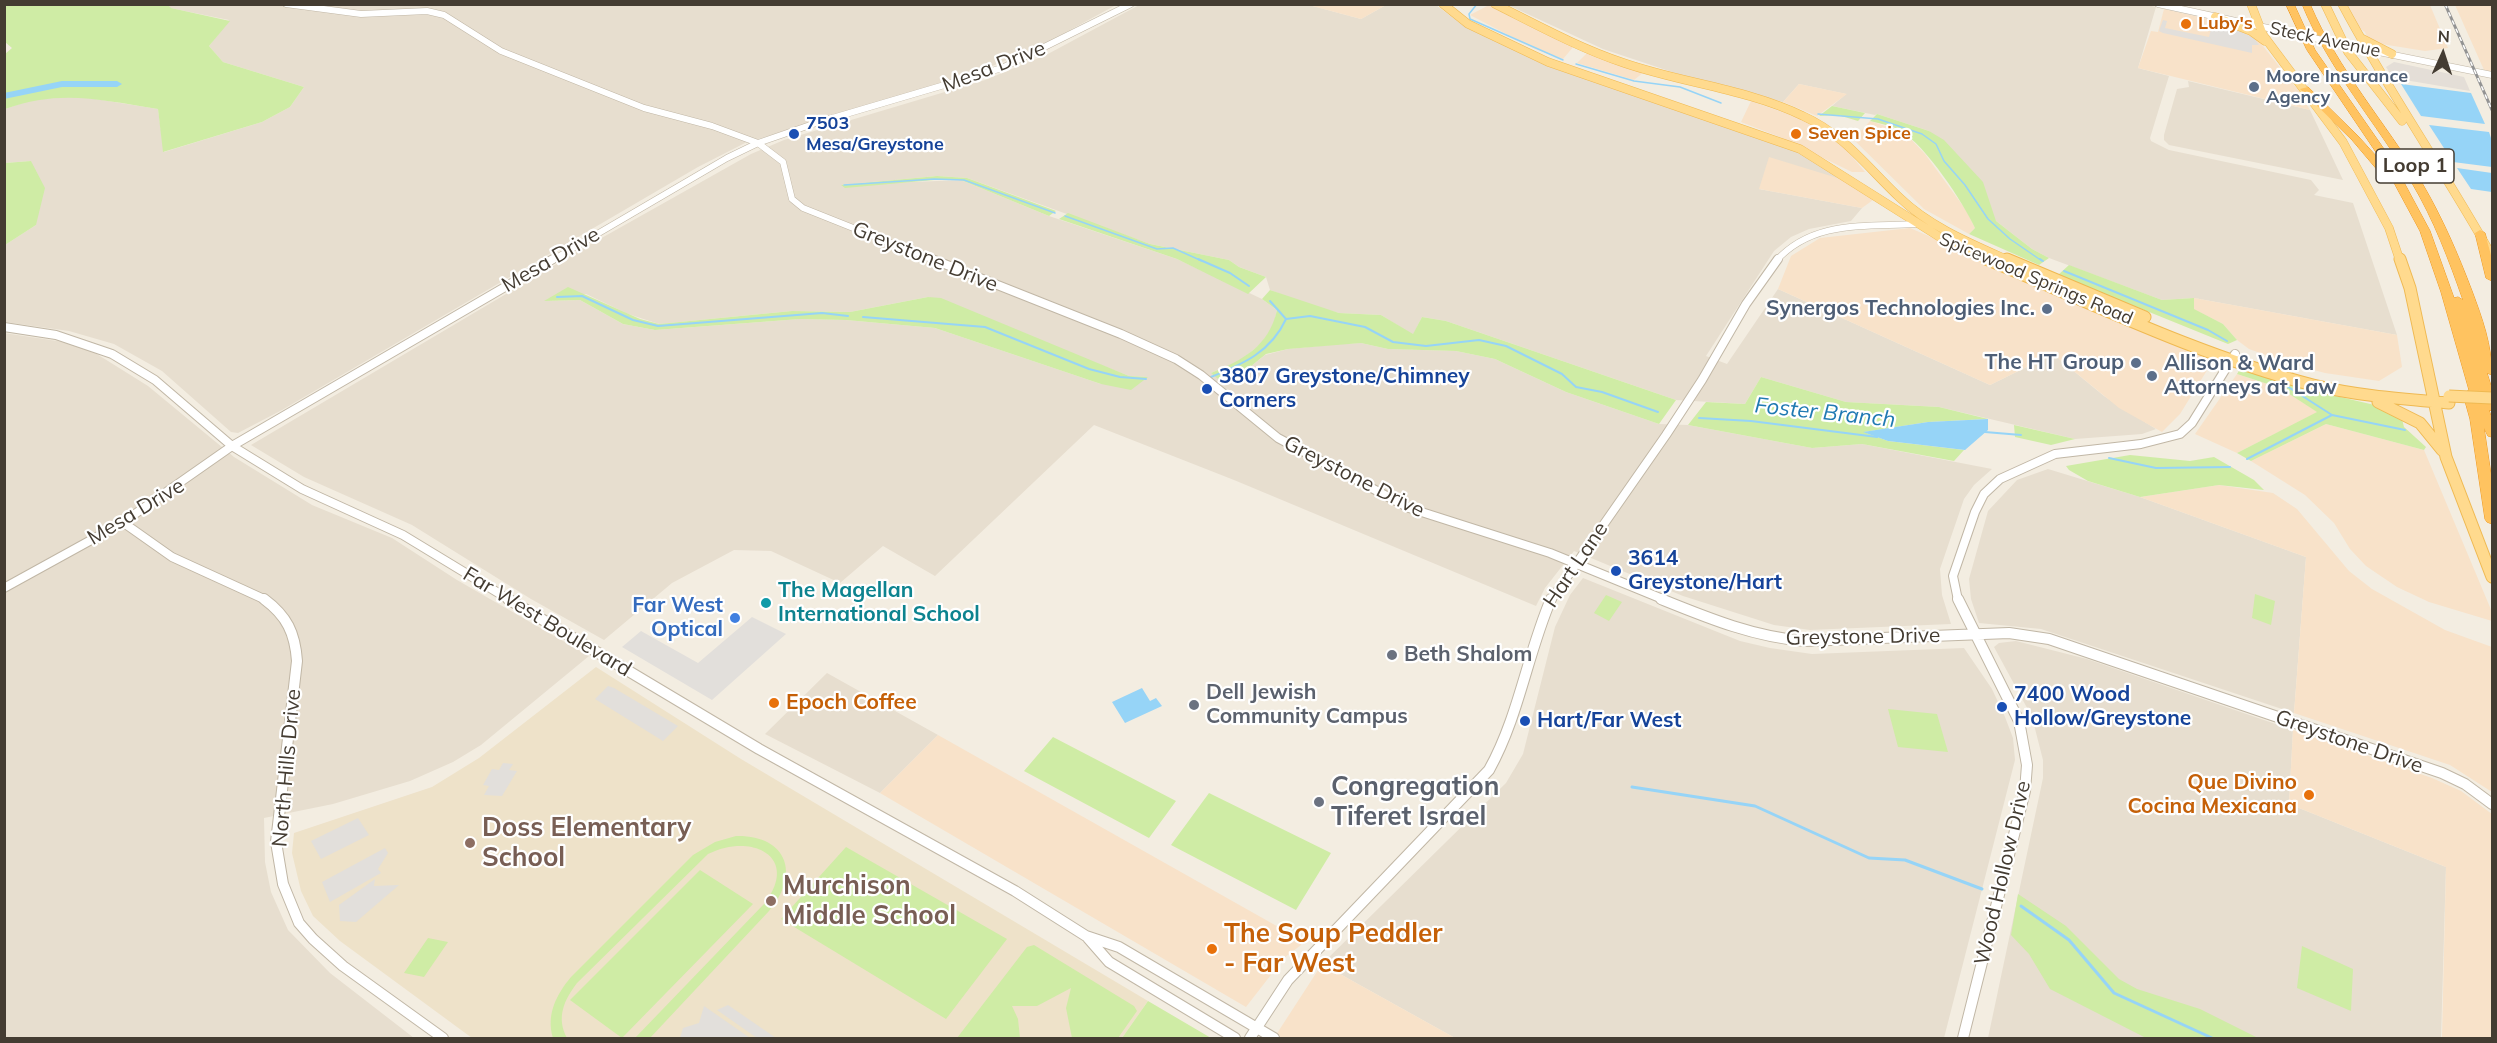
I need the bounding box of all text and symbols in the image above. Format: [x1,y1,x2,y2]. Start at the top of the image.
place label: Luby's [2198,13,2253,35]
marker: Luby's [2179,17,2193,31]
street label: Steck Avenue [2268,18,2382,62]
north arrow [2413,24,2473,84]
text: N [2437,26,2451,46]
street label: Mesa Drive [939,36,1049,98]
place label: Moore Insurance Agency [2266,66,2408,109]
marker: Moore Insurance Agency [2247,80,2261,94]
place label: 7503 Mesa/Greystone [806,113,944,156]
place label: Seven Spice [1808,123,1911,145]
marker: 7503 Mesa/Greystone [787,127,801,141]
marker: Seven Spice [1789,127,1803,141]
road number: Loop 1 [2376,149,2454,183]
street label: Greystone Drive [849,216,1001,298]
street label: Mesa Drive [498,222,604,298]
street label: Spicewood Springs Road [1936,228,2136,330]
place label: Synergos Technologies Inc. [1766,296,2035,322]
marker: Synergos Technologies Inc. [2040,302,2054,316]
place label: The HT Group [1984,350,2124,376]
place label: Allison & Ward Attorneys at Law [2164,351,2337,401]
marker: The HT Group [2129,356,2143,370]
place label: 3807 Greystone/Chimney Corners [1219,364,1470,414]
marker: Allison & Ward Attorneys at Law [2145,369,2159,383]
marker: 3807 Greystone/Chimney Corners [1200,382,1214,396]
water label: Foster Branch [1753,392,1897,434]
street label: Greystone Drive [1279,431,1429,523]
street label: Mesa Drive [83,473,189,551]
street label: Hart Lane [1538,518,1614,612]
place label: 3614 Greystone/Hart [1628,546,1782,596]
street label: Far West Boulevard [458,562,636,682]
marker: 3614 Greystone/Hart [1609,564,1623,578]
place label: The Magellan International School [778,578,980,628]
place label: Far West Optical [632,593,723,643]
marker: The Magellan International School [759,596,773,610]
marker: Far West Optical [728,611,742,625]
street label: Greystone Drive [1786,623,1940,651]
place label: Beth Shalom [1404,642,1532,668]
marker: Beth Shalom [1385,648,1399,662]
place label: Dell Jewish Community Campus [1206,680,1408,730]
place label: 7400 Wood Hollow/Greystone [2014,682,2191,732]
street label: North Hills Drive [268,688,306,848]
place label: Epoch Coffee [786,690,917,716]
marker: Epoch Coffee [767,696,781,710]
marker: Dell Jewish Community Campus [1187,698,1201,712]
marker: 7400 Wood Hollow/Greystone [1995,700,2009,714]
street label: Greystone Drive [2272,705,2426,779]
place label: Hart/Far West [1537,708,1681,734]
marker: Hart/Far West [1518,714,1532,728]
place label: Que Divino Cocina Mexicana [2127,770,2297,820]
place label: Congregation Tiferet Israel [1331,771,1499,832]
street label: Wood Hollow Drive [1970,778,2036,968]
marker: Que Divino Cocina Mexicana [2302,788,2316,802]
marker: Congregation Tiferet Israel [1312,795,1326,809]
place label: Doss Elementary School [482,812,691,874]
marker: Doss Elementary School [463,836,477,850]
place label: Murchison Middle School [783,870,956,932]
marker: Murchison Middle School [764,894,778,908]
place label: The Soup Peddler - Far West [1224,918,1442,980]
marker: The Soup Peddler - Far West [1205,942,1219,956]

